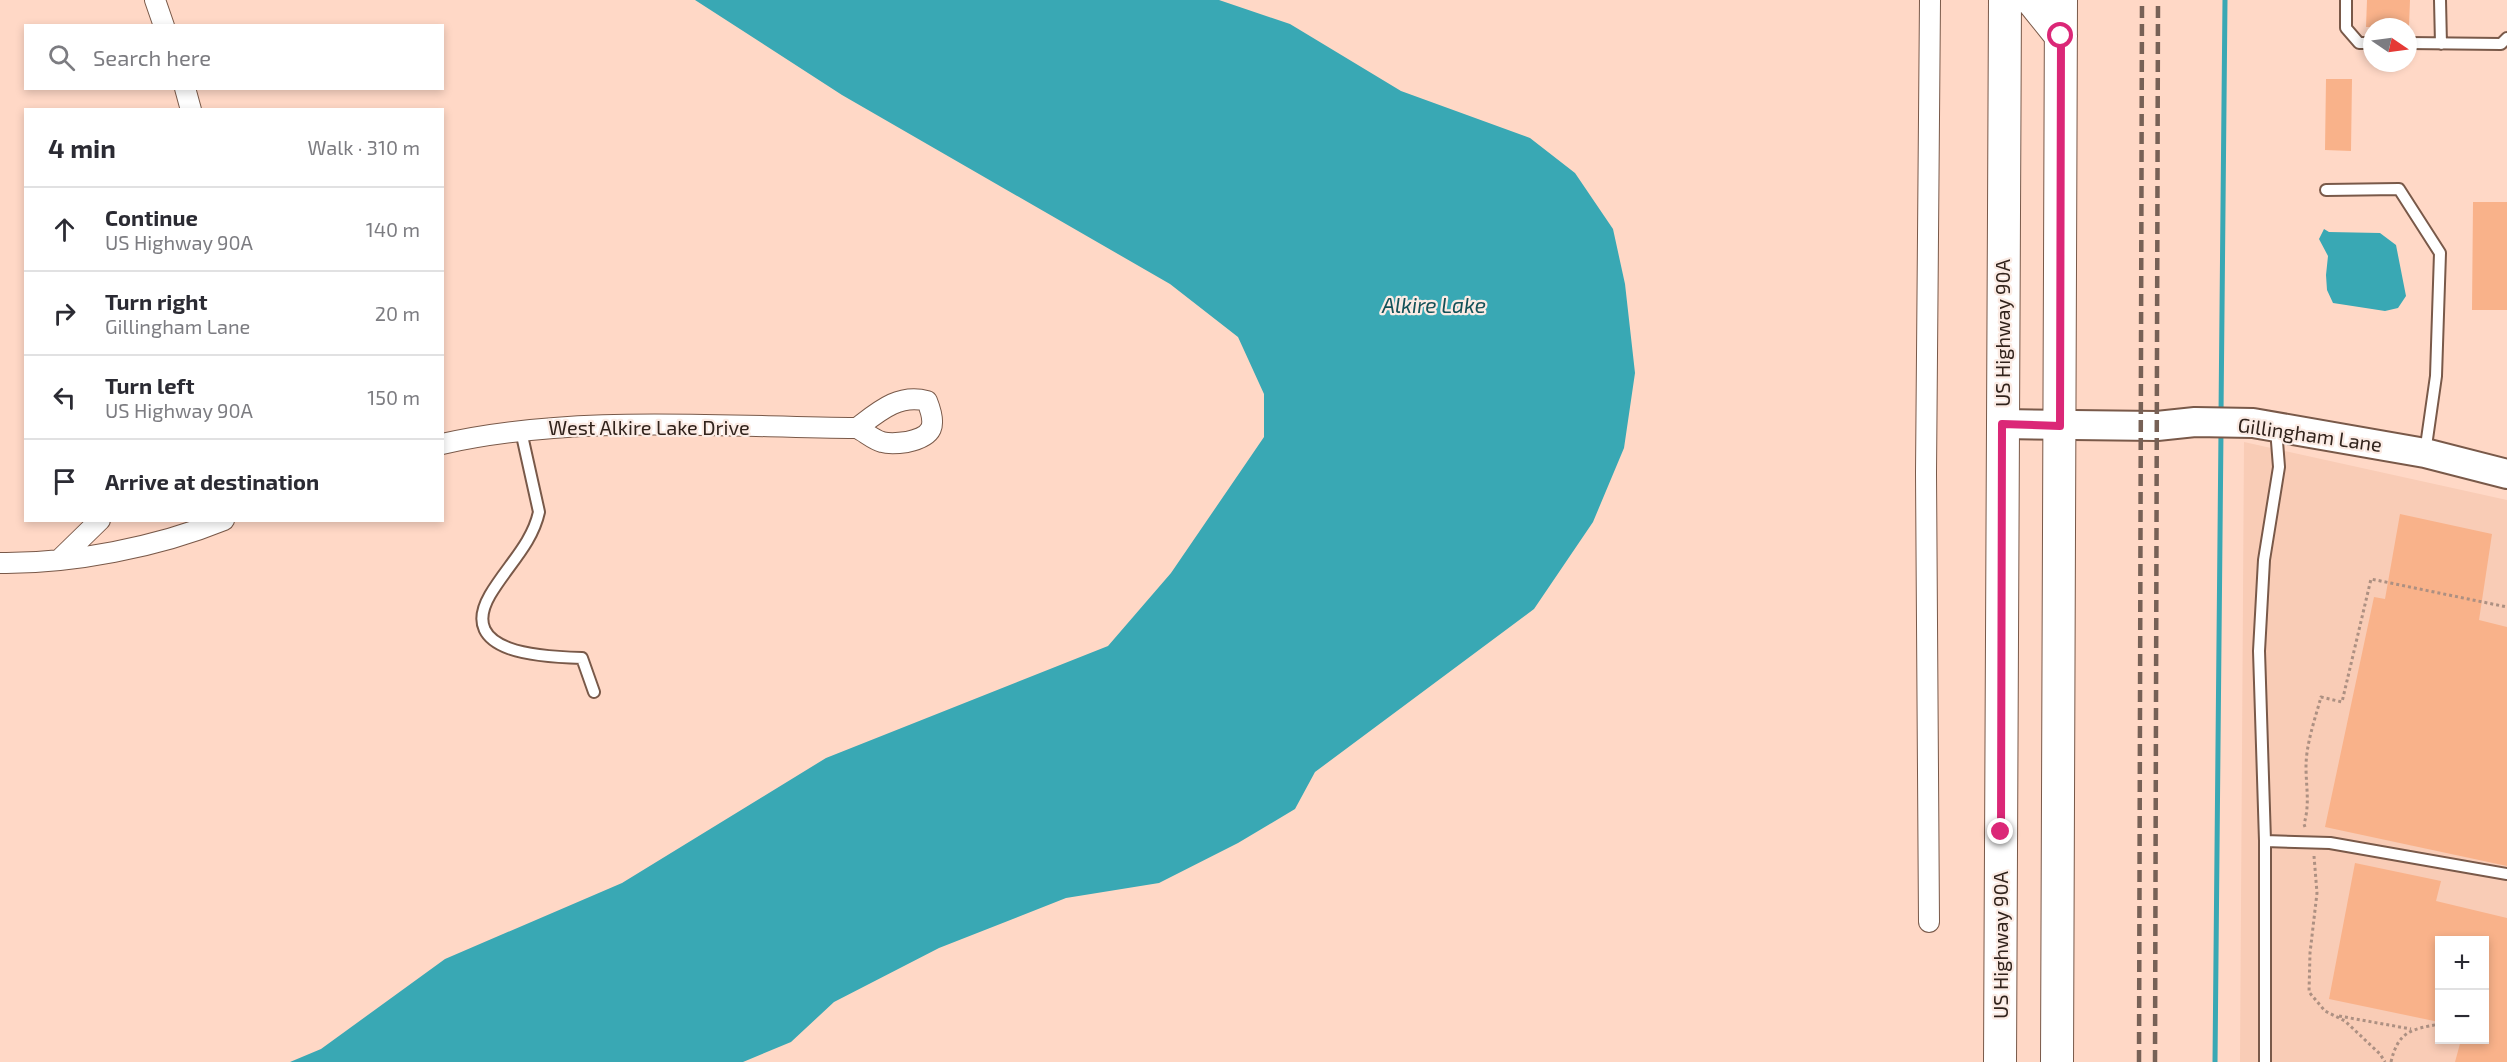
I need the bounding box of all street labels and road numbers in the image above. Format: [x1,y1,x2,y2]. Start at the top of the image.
street label: US Highway 90A [1990,258,2014,407]
street label: Gillingham Lane [2237,412,2384,456]
street label: West Alkire Lake Drive [548,415,750,439]
street label: US Highway 90A [1988,870,2012,1019]

